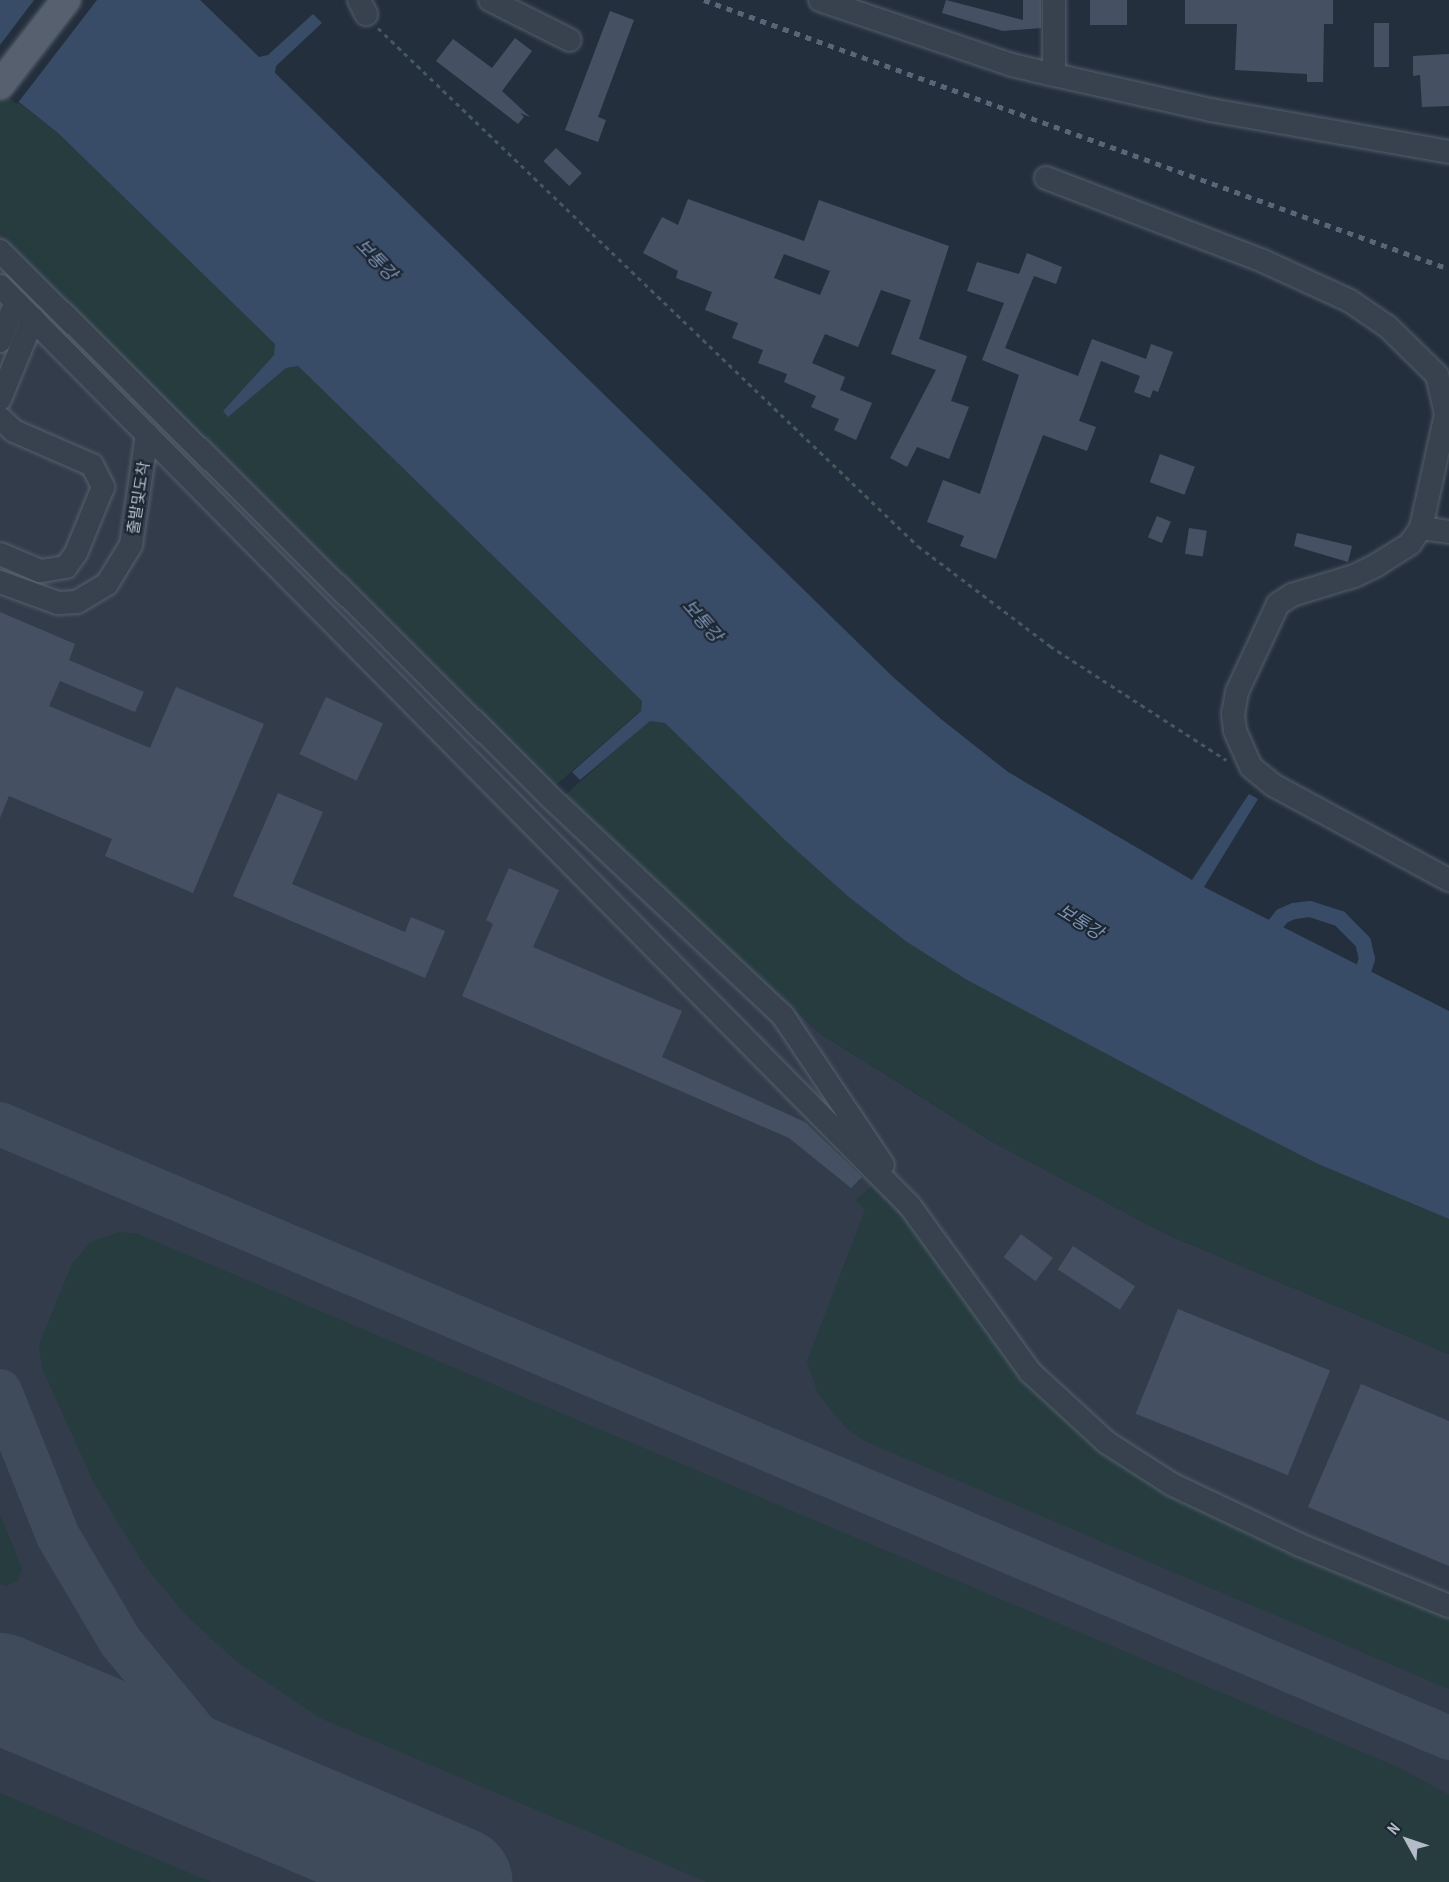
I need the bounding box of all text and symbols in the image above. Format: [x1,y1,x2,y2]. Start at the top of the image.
water label: 보통강 [351,235,401,285]
street label: 출발및도착 [123,460,153,536]
water label: 보통강 [678,595,726,647]
water label: 보통강 [1053,900,1107,944]
north arrow [1377,1810,1437,1870]
text: N [1383,1819,1404,1838]

